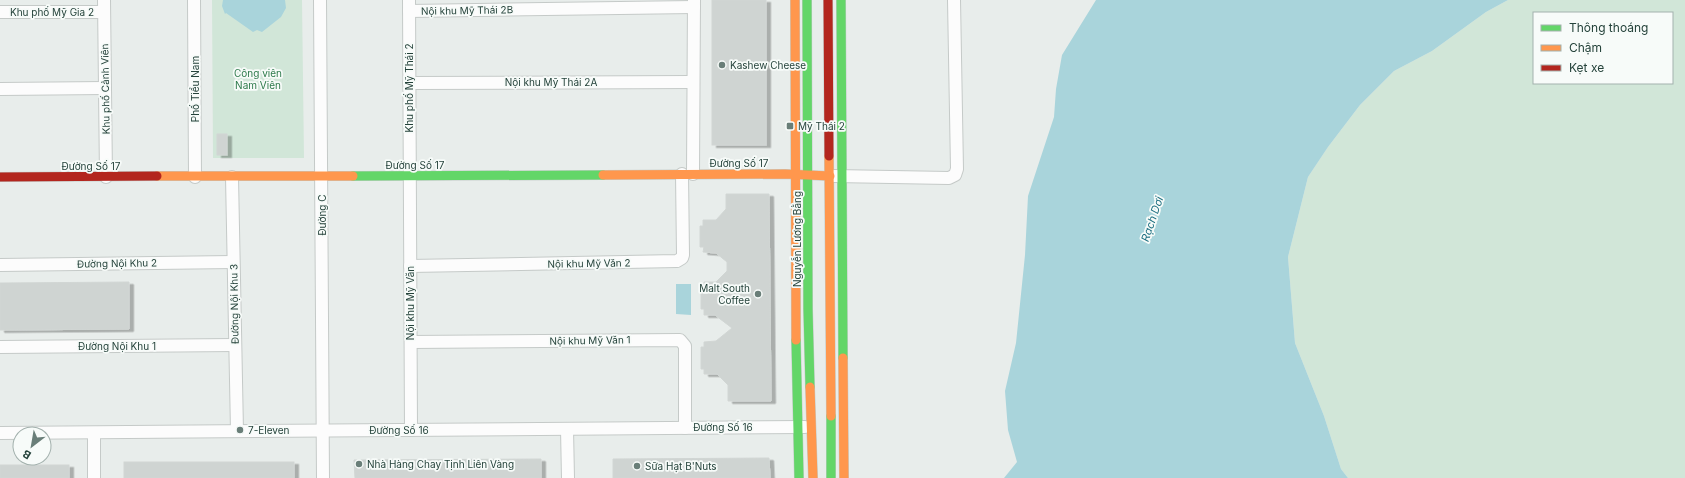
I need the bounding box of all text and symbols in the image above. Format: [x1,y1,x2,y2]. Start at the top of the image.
street label: Nội khu Mỹ Thái 2B [421,3,513,17]
street label: Khu phố Mỹ Gia 2 [10,6,94,18]
legend [1533,12,1673,84]
text: Thông thoáng [1569,20,1648,35]
text: Chậm [1569,40,1602,55]
street label: Khu phố Cảnh Viên [98,43,112,135]
street label: Khu phố Mỹ Thái 2 [403,43,415,133]
street label: Phố Tiểu Nam [189,56,201,122]
place label: Kashew Cheese [730,59,806,71]
marker: Kashew Cheese [717,60,727,70]
text: Kẹt xe [1569,60,1604,75]
park label: Công viên Nam Viên [234,67,282,91]
street label: Nội khu Mỹ Thái 2A [505,76,597,88]
place label: Mỹ Thái 2 [798,120,845,132]
marker: Mỹ Thái 2 [785,121,795,131]
street label: Đường Số 17 [710,157,769,169]
street label: Đường Số 17 [386,159,445,171]
street label: Đường Số 17 [62,160,121,172]
street label: Nguyễn Lương Bằng [790,191,803,287]
street label: Đường C [316,194,328,236]
water label: Rạch Dơi [1138,194,1166,243]
street label: Đường Nội Khu 2 [77,256,157,270]
street label: Nội khu Mỹ Văn 2 [547,256,631,270]
street label: Đường Nội Khu 3 [227,264,241,344]
street label: Nội khu Mỹ Văn [404,266,416,340]
place label: Malt South Coffee [699,282,750,306]
marker: Malt South Coffee [753,289,763,299]
street label: Nội khu Mỹ Văn 1 [549,333,631,347]
street label: Đường Nội Khu 1 [78,340,156,352]
street label: Đường Số 16 [693,421,753,433]
place label: 7-Eleven [248,424,290,436]
street label: Đường Số 16 [369,424,429,436]
marker: 7-Eleven [235,425,245,435]
north arrow [12,426,52,466]
text: B [20,447,34,462]
place label: Nhà Hàng Chay Tịnh Liên Vàng [367,458,514,471]
marker: Nhà Hàng Chay Tịnh Liên Vàng [354,459,364,469]
place label: Sữa Hạt B'Nuts [645,460,717,472]
marker: Sữa Hạt B'Nuts [632,461,642,471]

